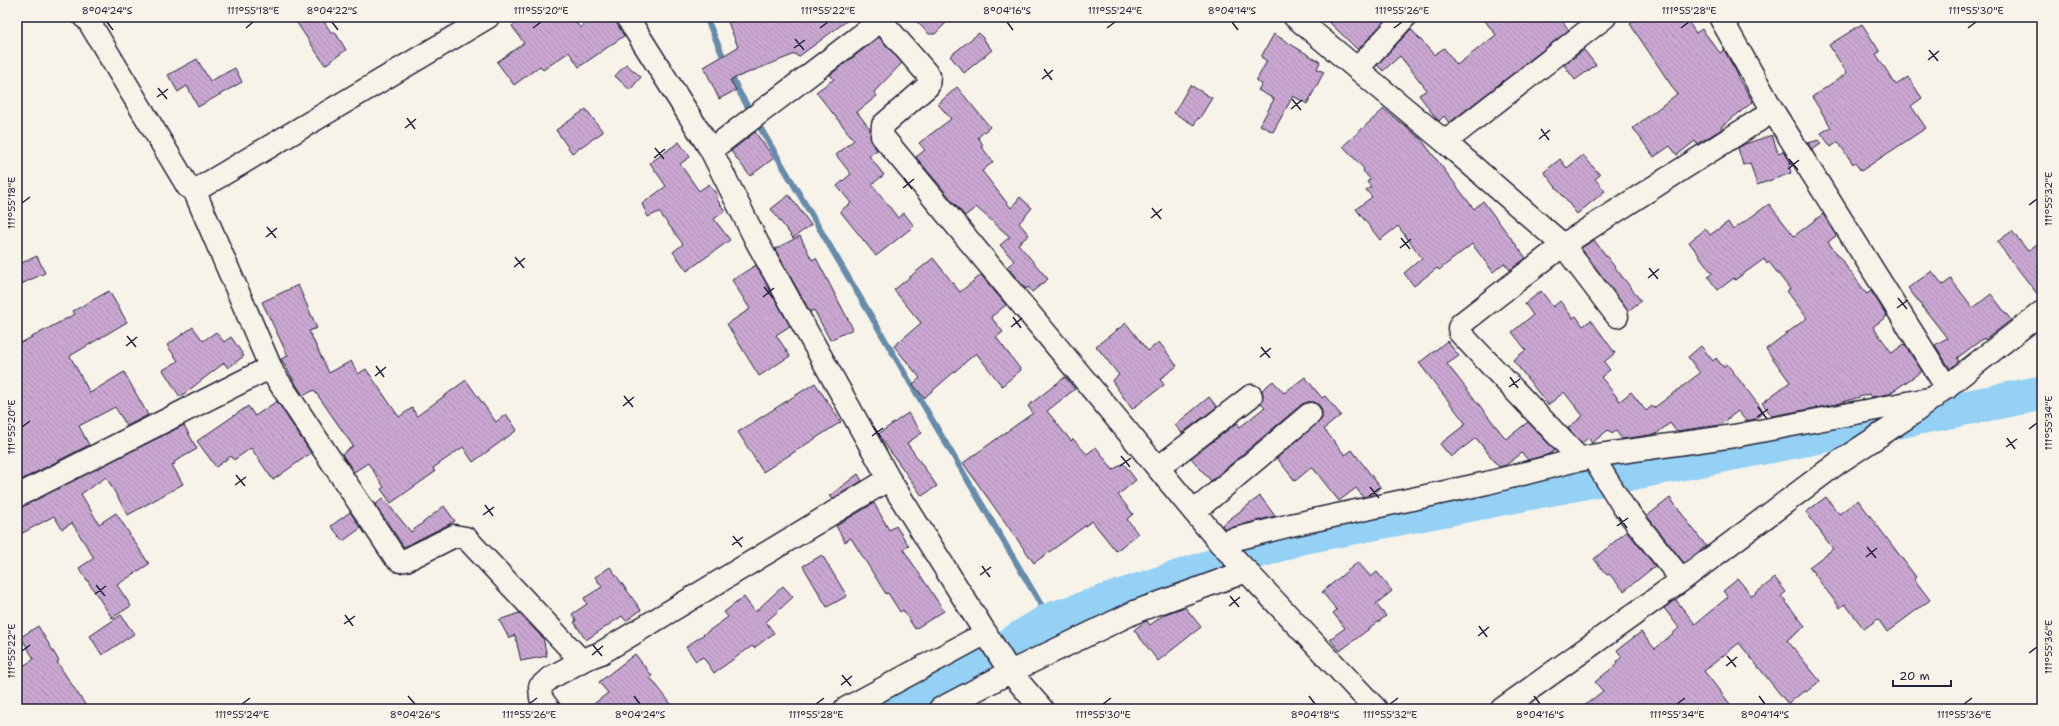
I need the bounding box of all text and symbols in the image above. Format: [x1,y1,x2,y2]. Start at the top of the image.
text: 8°04'24"S [82,4,133,17]
text: 111°55'18"E [227,4,279,17]
text: 8°04'22"S [307,4,358,17]
text: 111°55'20"E [513,4,569,17]
text: 111°55'22"E [801,4,855,17]
text: 8°04'16"S [983,4,1031,17]
text: 111°55'24"E [1088,4,1142,17]
text: 8°04'14"S [1208,4,1257,17]
text: 111°55'26"E [1375,4,1429,17]
text: 111°55'28"E [1662,4,1716,17]
text: 111°55'30"E [1948,4,2004,17]
text: 111°55'32"E [2042,172,2055,226]
text: 111°55'18"E [5,177,18,229]
text: 111°55'34"E [2042,396,2055,450]
text: 111°55'20"E [5,399,18,455]
text: 111°55'36"E [2042,620,2055,674]
text: 111°55'22"E [5,624,18,678]
scale bar [1893,662,1951,688]
text: 20 m [1899,668,1930,684]
text: 111°55'24"E [215,708,269,721]
text: 8°04'26"S [390,708,441,721]
text: 111°55'26"E [502,708,556,721]
text: 8°04'24"S [615,708,666,721]
text: 111°55'28"E [789,708,843,721]
text: 111°55'30"E [1075,708,1131,721]
text: 8°04'18"S [1291,708,1340,721]
text: 111°55'32"E [1363,708,1417,721]
text: 8°04'16"S [1516,708,1564,721]
text: 111°55'34"E [1650,708,1704,721]
text: 8°04'14"S [1741,708,1790,721]
text: 111°55'36"E [1937,708,1991,721]

